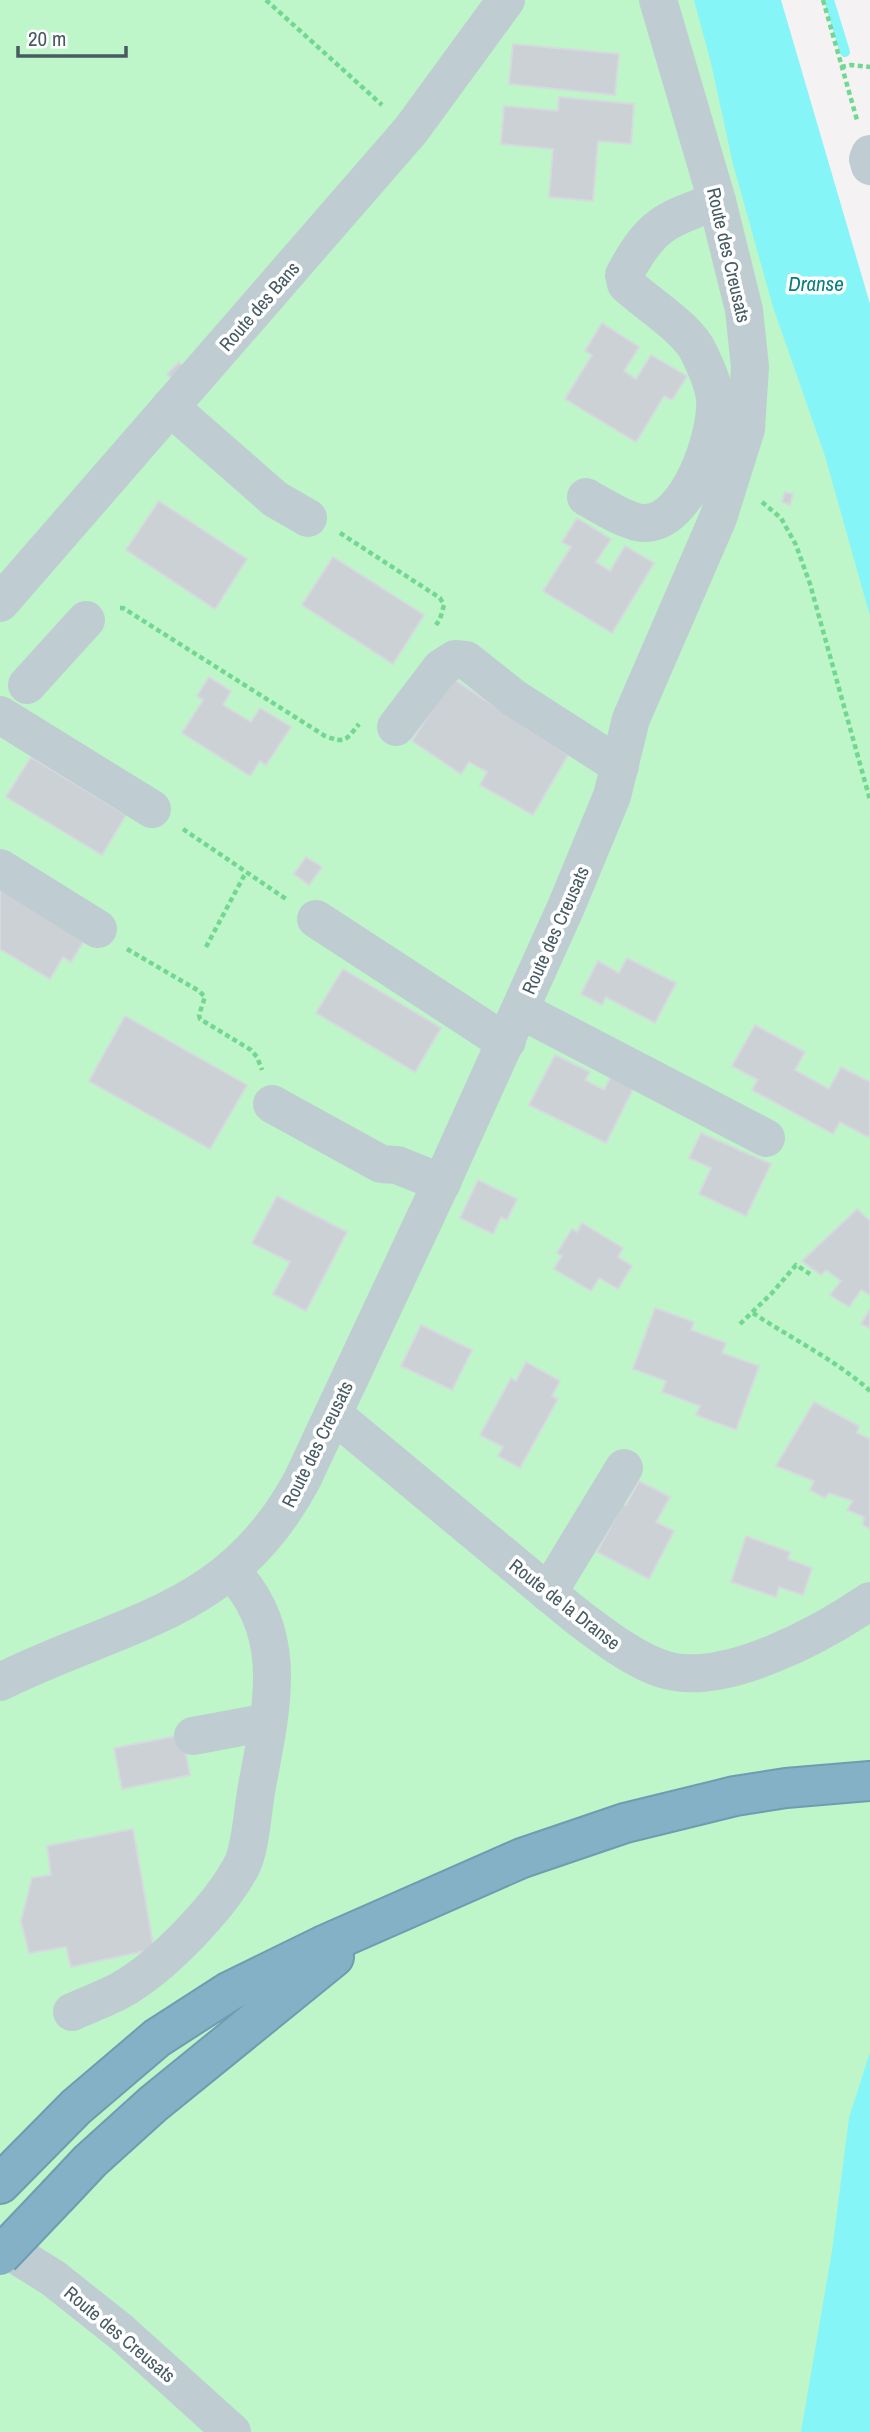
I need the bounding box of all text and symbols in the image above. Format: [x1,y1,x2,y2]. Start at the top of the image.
scale bar [18,14,126,58]
text: 20 m [28,24,66,53]
street label: Route des Creusats [701,185,757,325]
street label: Route des Bans [213,255,305,356]
water label: Dranse [788,269,844,298]
street label: Route des Creusats [515,862,595,998]
street label: Route des Creusats [275,1376,359,1512]
street label: Route de la Dranse [504,1552,626,1656]
street label: Route des Creusats [59,2280,181,2388]

